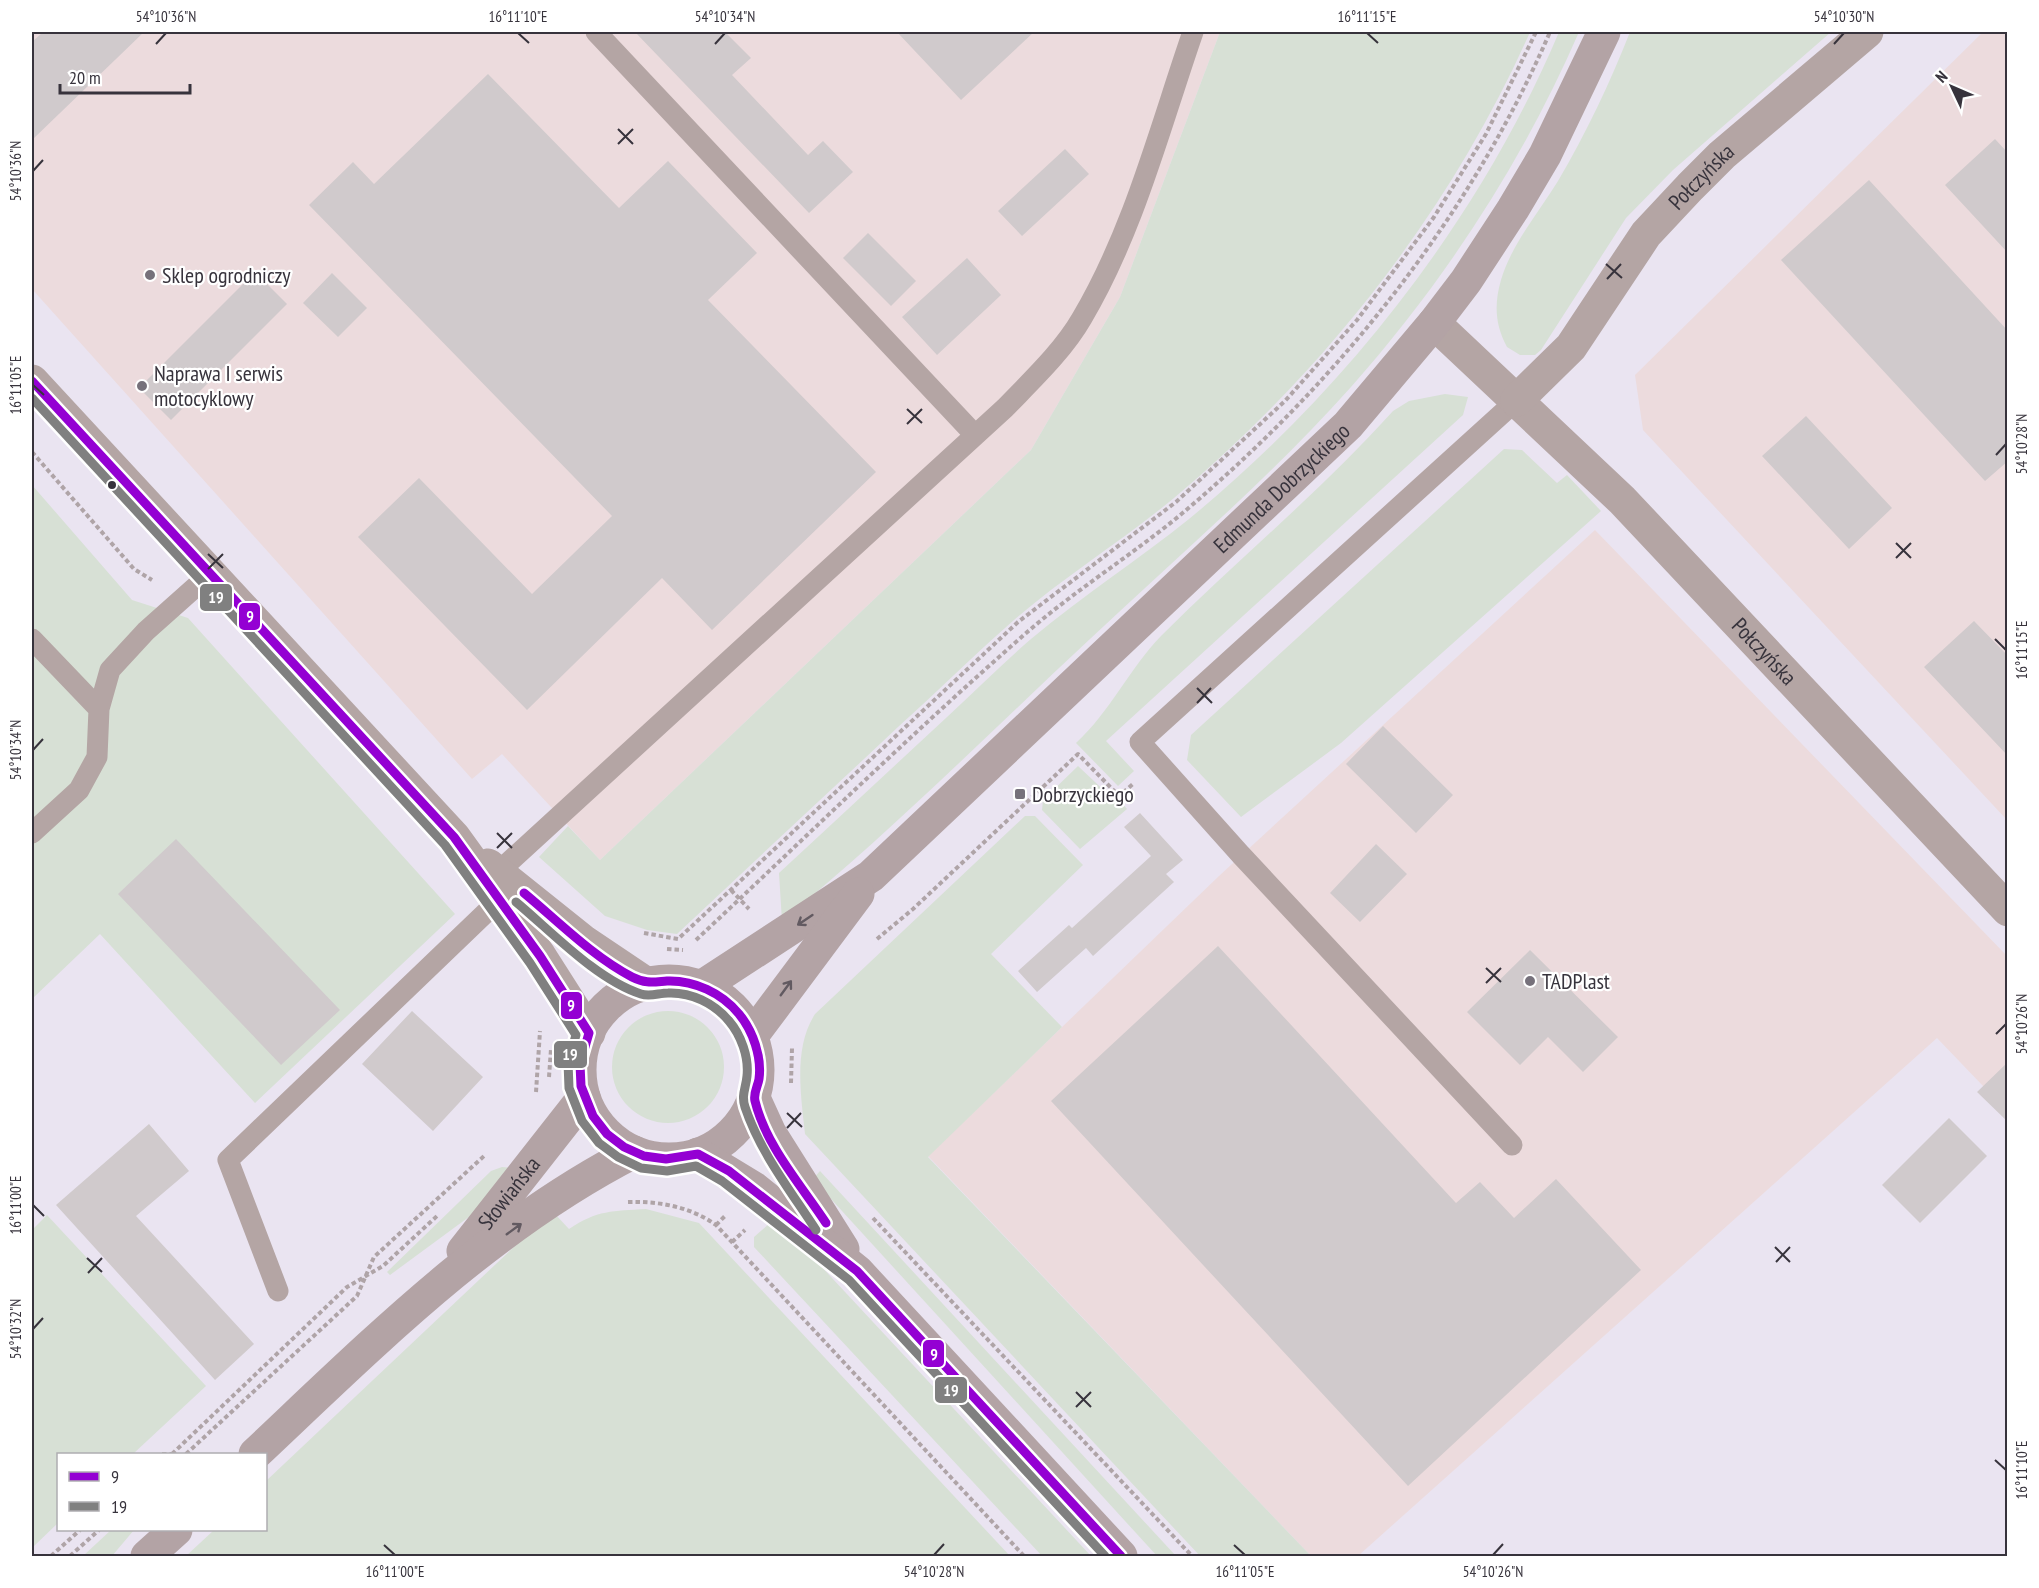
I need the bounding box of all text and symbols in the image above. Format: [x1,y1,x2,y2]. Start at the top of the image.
text: 54°10'36"N [136,7,196,26]
text: 16°11'10"E [488,7,548,26]
text: 54°10'34"N [695,7,755,26]
text: 16°11'15"E [1337,7,1397,26]
text: 54°10'30"N [1814,7,1874,26]
scale bar [60,57,190,95]
north arrow [1922,57,1982,117]
text: 20 m [69,66,101,89]
text: N [1931,67,1951,87]
street label: Połczyńska [1662,137,1740,215]
text: 54°10'36"N [6,141,25,201]
place label: Sklep ogrodniczy [162,261,291,289]
marker: Sklep ogrodniczy [143,268,157,282]
text: 16°11'05"E [6,355,25,415]
place label: Naprawa I serwis motocyklowy [154,359,283,412]
marker: Naprawa I serwis motocyklowy [135,379,149,393]
text: 54°10'28"N [2012,414,2031,474]
street label: Edmunda Dobrzyckiego [1207,417,1356,559]
unlabelled marker [106,479,118,491]
line badge: 19 [199,583,233,612]
text: 19 [208,587,224,607]
line badge: 9 [238,602,261,631]
text: 9 [246,606,254,626]
street label: Połczyńska [1726,612,1803,691]
text: 16°11'15"E [2012,620,2031,680]
text: 54°10'34"N [6,720,25,780]
place label: Dobrzyckiego [1032,780,1134,808]
marker: Dobrzyckiego [1013,787,1027,801]
one-way arrow [797,914,814,926]
place label: TADPlast [1542,967,1610,995]
marker: TADPlast [1523,974,1537,988]
one-way arrow [780,981,792,997]
line badge: 9 [560,991,583,1020]
text: 54°10'26"N [2012,994,2031,1054]
text: 9 [567,995,575,1015]
line badge: 19 [553,1040,588,1069]
text: 19 [562,1044,578,1064]
street label: Słowiańska [471,1151,546,1235]
text: 16°11'00"E [6,1175,25,1235]
one-way arrow [505,1223,521,1235]
text: 54°10'32"N [6,1299,25,1359]
line badge: 9 [922,1339,945,1368]
text: 9 [930,1344,938,1364]
line badge: 19 [934,1376,968,1404]
text: 19 [943,1380,959,1400]
text: 16°11'10"E [2012,1440,2031,1500]
legend [57,1453,267,1531]
text: 9 [111,1465,119,1488]
text: 19 [111,1495,127,1518]
text: 16°11'00"E [365,1562,425,1581]
text: 54°10'28"N [904,1562,964,1581]
text: 16°11'05"E [1215,1562,1275,1581]
text: 54°10'26"N [1463,1562,1523,1581]

